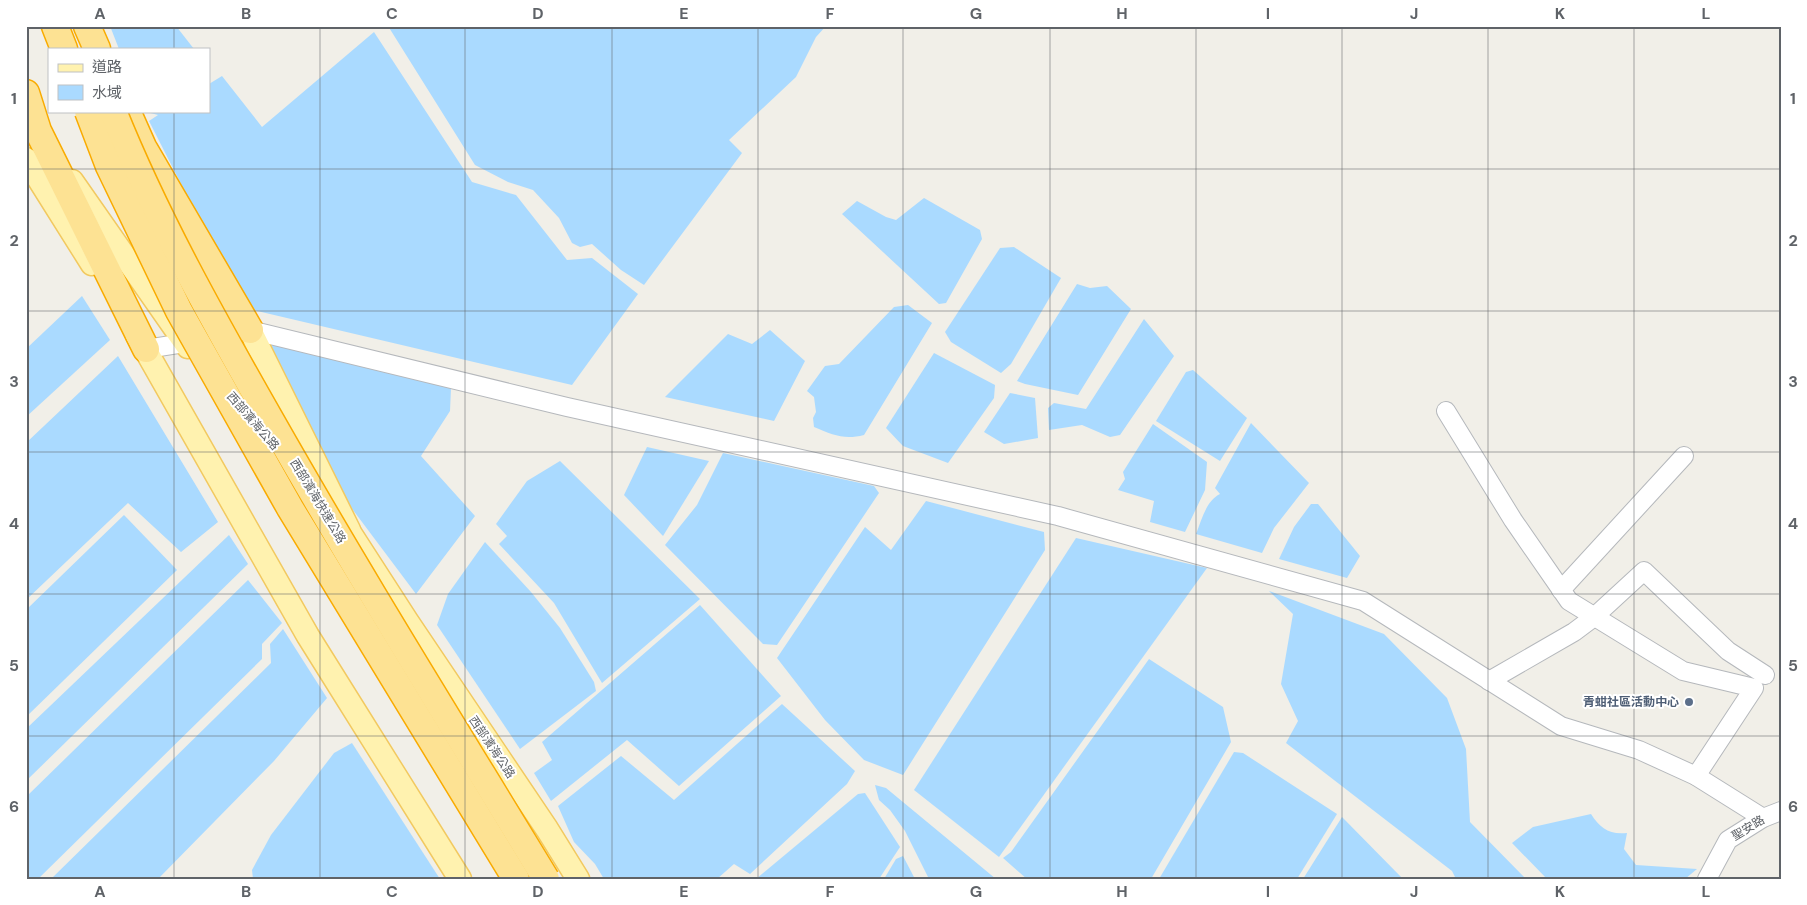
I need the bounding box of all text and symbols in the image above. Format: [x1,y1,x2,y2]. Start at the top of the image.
text: A [94,3,106,24]
text: B [241,3,251,24]
text: C [386,3,398,24]
text: D [532,3,544,24]
text: E [679,3,689,24]
text: F [826,3,835,24]
text: G [970,3,982,24]
text: H [1116,3,1128,24]
text: I [1266,3,1270,24]
text: J [1410,3,1418,24]
text: K [1555,3,1566,24]
text: L [1702,3,1711,24]
legend [48,48,210,112]
text: 道路 [92,57,122,77]
text: 水域 [92,83,122,103]
text: 1 [11,88,17,109]
text: 1 [1790,88,1796,109]
text: 2 [9,230,19,251]
text: 2 [1788,230,1798,251]
text: 3 [9,371,19,392]
text: 3 [1788,371,1798,392]
street label: 西部濱海公路 [223,389,283,453]
street label: 西部濱海快速公路 [286,456,350,546]
text: 4 [9,513,19,534]
text: 4 [1788,513,1798,534]
text: 5 [9,655,19,676]
text: 5 [1788,655,1798,676]
place label: 青蚶社區活動中心 [1583,694,1679,710]
marker: 青蚶社區活動中心 [1683,696,1695,708]
street label: 西部濱海公路 [465,713,519,781]
text: 6 [9,796,19,817]
text: 6 [1788,796,1798,817]
street label: 聖安路 [1728,812,1768,844]
text: A [94,881,106,902]
text: B [241,881,251,902]
text: C [386,881,398,902]
text: D [532,881,544,902]
text: E [679,881,689,902]
text: F [826,881,835,902]
text: G [970,881,982,902]
text: H [1116,881,1128,902]
text: I [1266,881,1270,902]
text: J [1410,881,1418,902]
text: K [1555,881,1566,902]
text: L [1702,881,1711,902]

